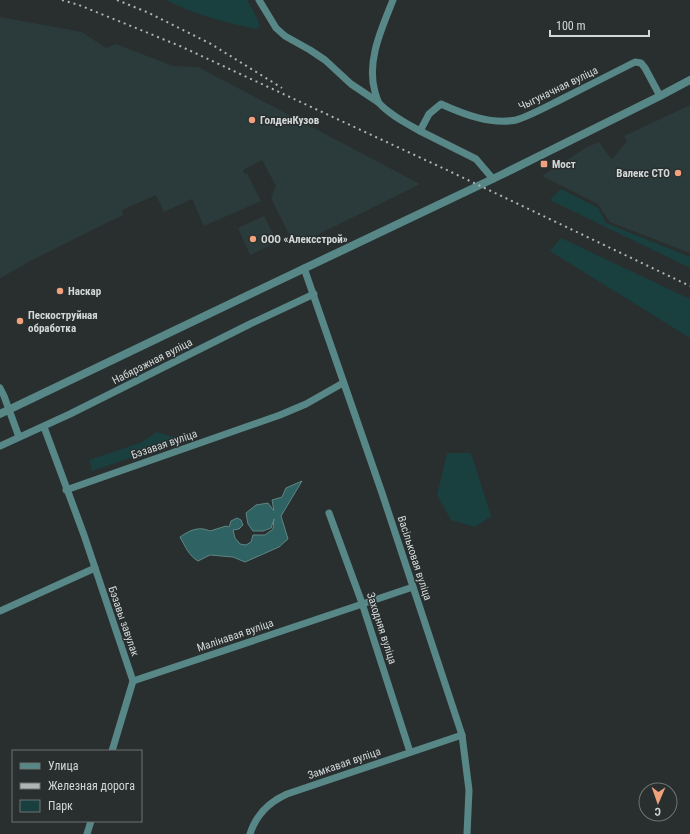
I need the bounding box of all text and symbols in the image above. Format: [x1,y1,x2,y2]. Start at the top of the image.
scale bar [550,12,649,38]
text: 100 m [556,19,586,33]
street label: Чыгуначная вуліца [516,64,600,113]
place label: ГолденКузов [260,114,320,127]
marker: ГолденКузов [247,115,257,125]
place label: Мост [552,158,576,171]
marker: Мост [539,159,549,169]
place label: Валекс СТО [616,167,670,180]
marker: Валекс СТО [673,168,683,178]
place label: ООО «Алексстрой» [261,233,348,246]
marker: ООО «Алексстрой» [248,234,258,244]
place label: Наскар [68,285,102,298]
marker: Наскар [55,286,65,296]
place label: Пескоструйная обработка [28,309,98,335]
marker: Пескоструйная обработка [15,316,25,326]
street label: Набярэжная вуліца [110,336,195,387]
street label: Бэзавая вуліца [129,427,199,462]
street label: Васільковая вуліца [395,514,434,602]
street label: Бэзавы завулак [105,584,142,659]
street label: Заходняя вуліца [364,591,399,666]
street label: Малінавая вуліца [195,616,275,655]
street label: Замкавая вуліца [306,745,382,782]
legend [12,750,142,822]
text: Улица [48,759,79,773]
text: Железная дорога [48,779,135,793]
north arrow [638,782,678,822]
text: Парк [48,799,73,813]
text: С [654,805,661,818]

